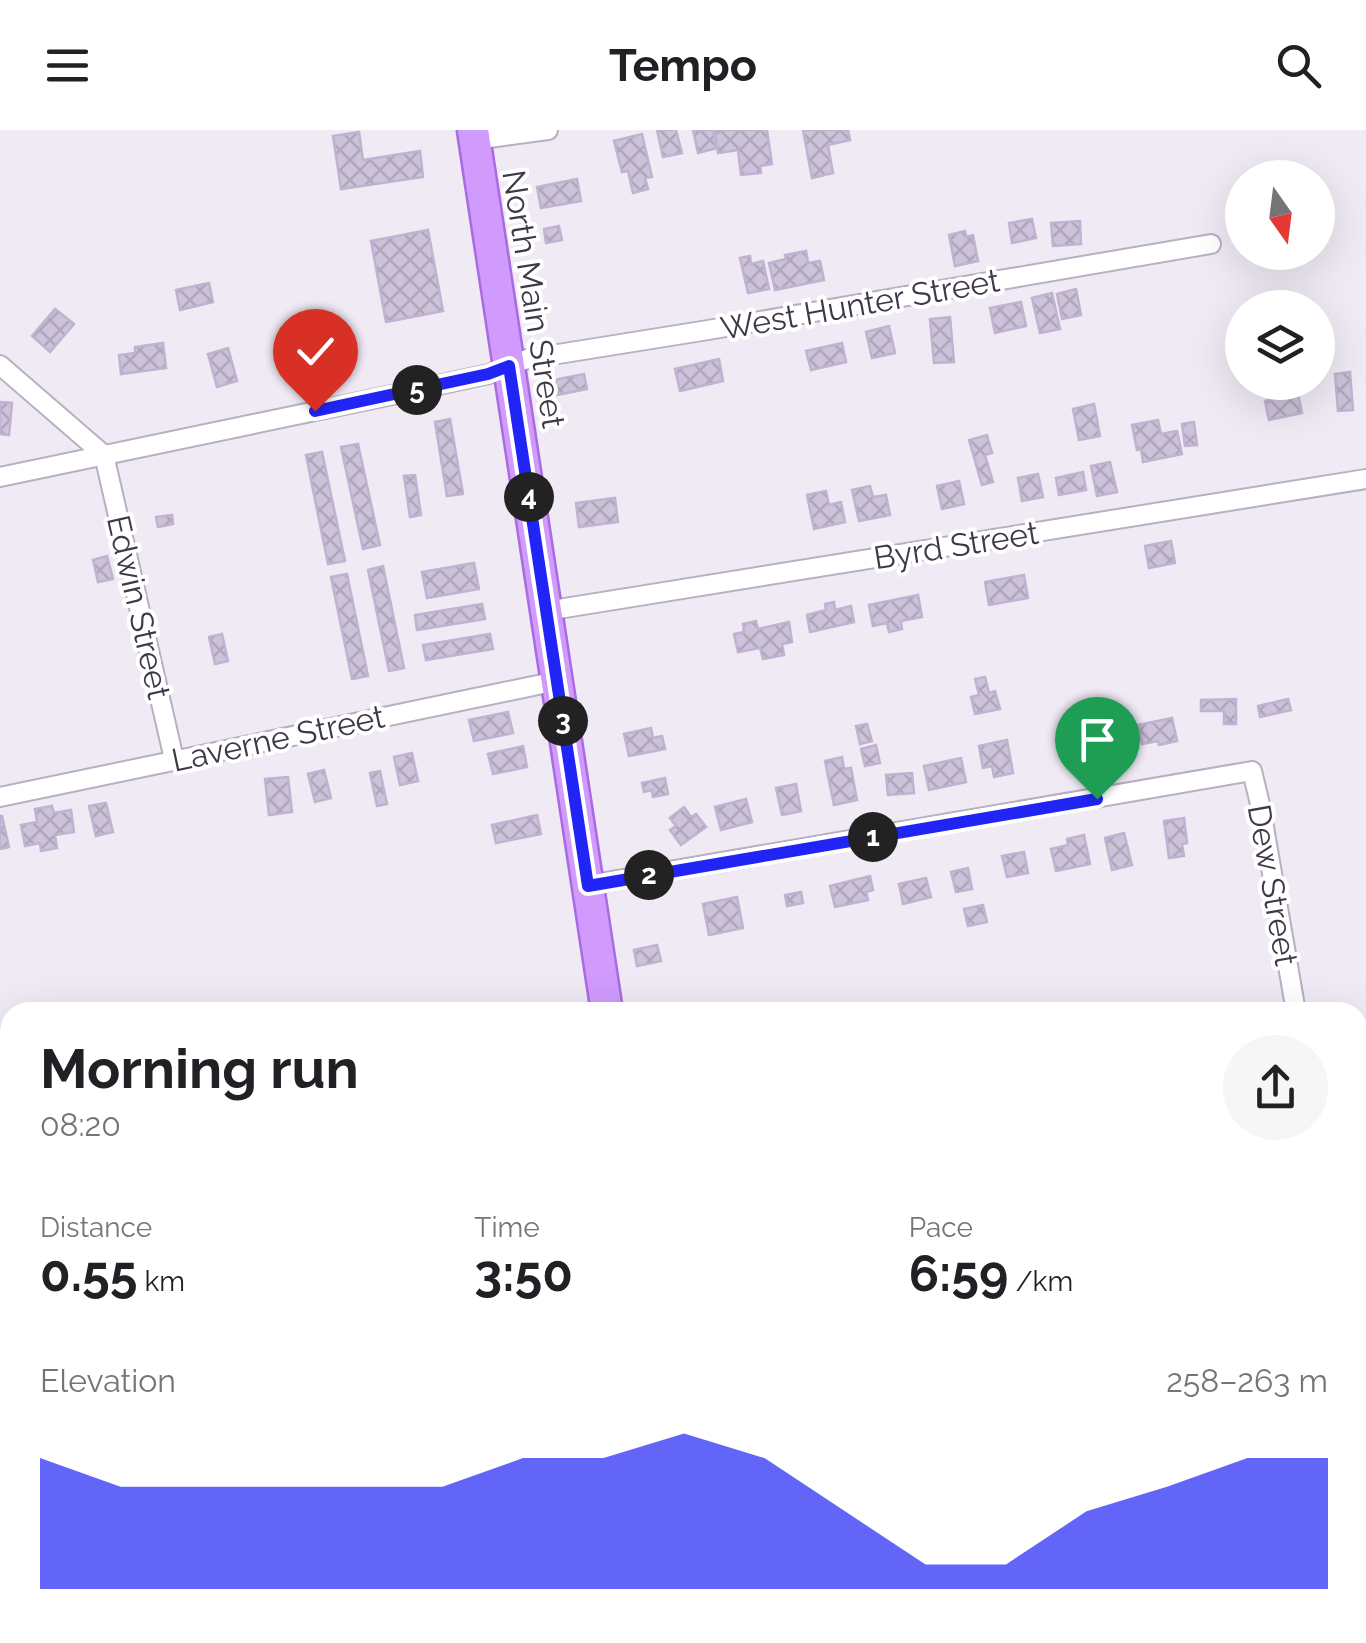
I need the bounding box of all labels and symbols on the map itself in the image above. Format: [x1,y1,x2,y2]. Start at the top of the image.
north arrow [1225,160,1335,270]
street label: North Main Street [495,168,573,431]
street label: West Hunter Street [718,261,1002,347]
pin [273,309,358,412]
pin: 5 [392,365,442,415]
pin: 4 [504,472,554,522]
street label: Edwin Street [100,512,178,703]
street label: Byrd Street [871,514,1041,576]
pin: 3 [538,696,588,746]
street label: Laverne Street [168,697,388,779]
pin [1055,697,1140,800]
street label: Dew Street [1241,801,1305,969]
pin: 1 [848,812,898,862]
pin: 2 [624,850,674,900]

